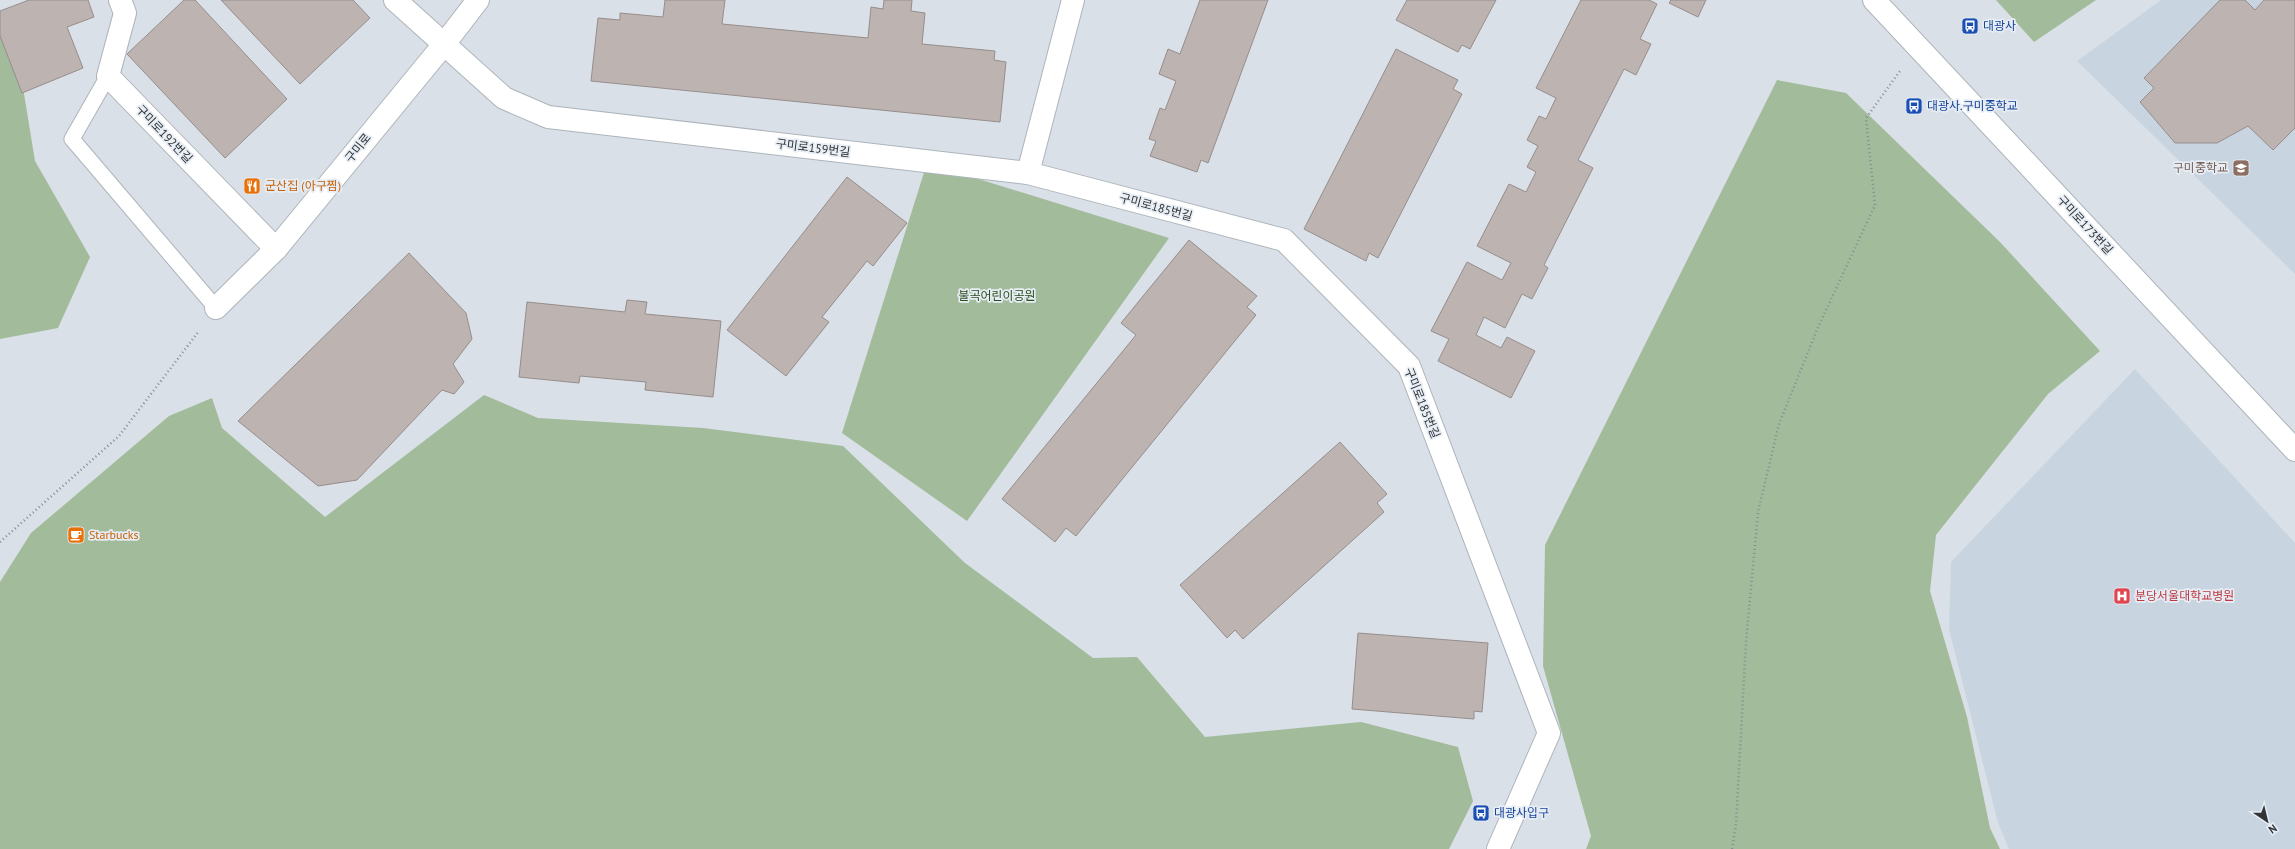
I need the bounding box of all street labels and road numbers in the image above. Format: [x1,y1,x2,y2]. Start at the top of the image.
street label: 구미로192번길 [133,102,196,166]
street label: 구미로 [341,130,374,165]
street label: 구미로159번길 [775,136,851,160]
street label: 구미로185번길 [1118,190,1194,223]
street label: 구미로173번길 [2054,192,2116,257]
street label: 구미로185번길 [1401,365,1443,440]

